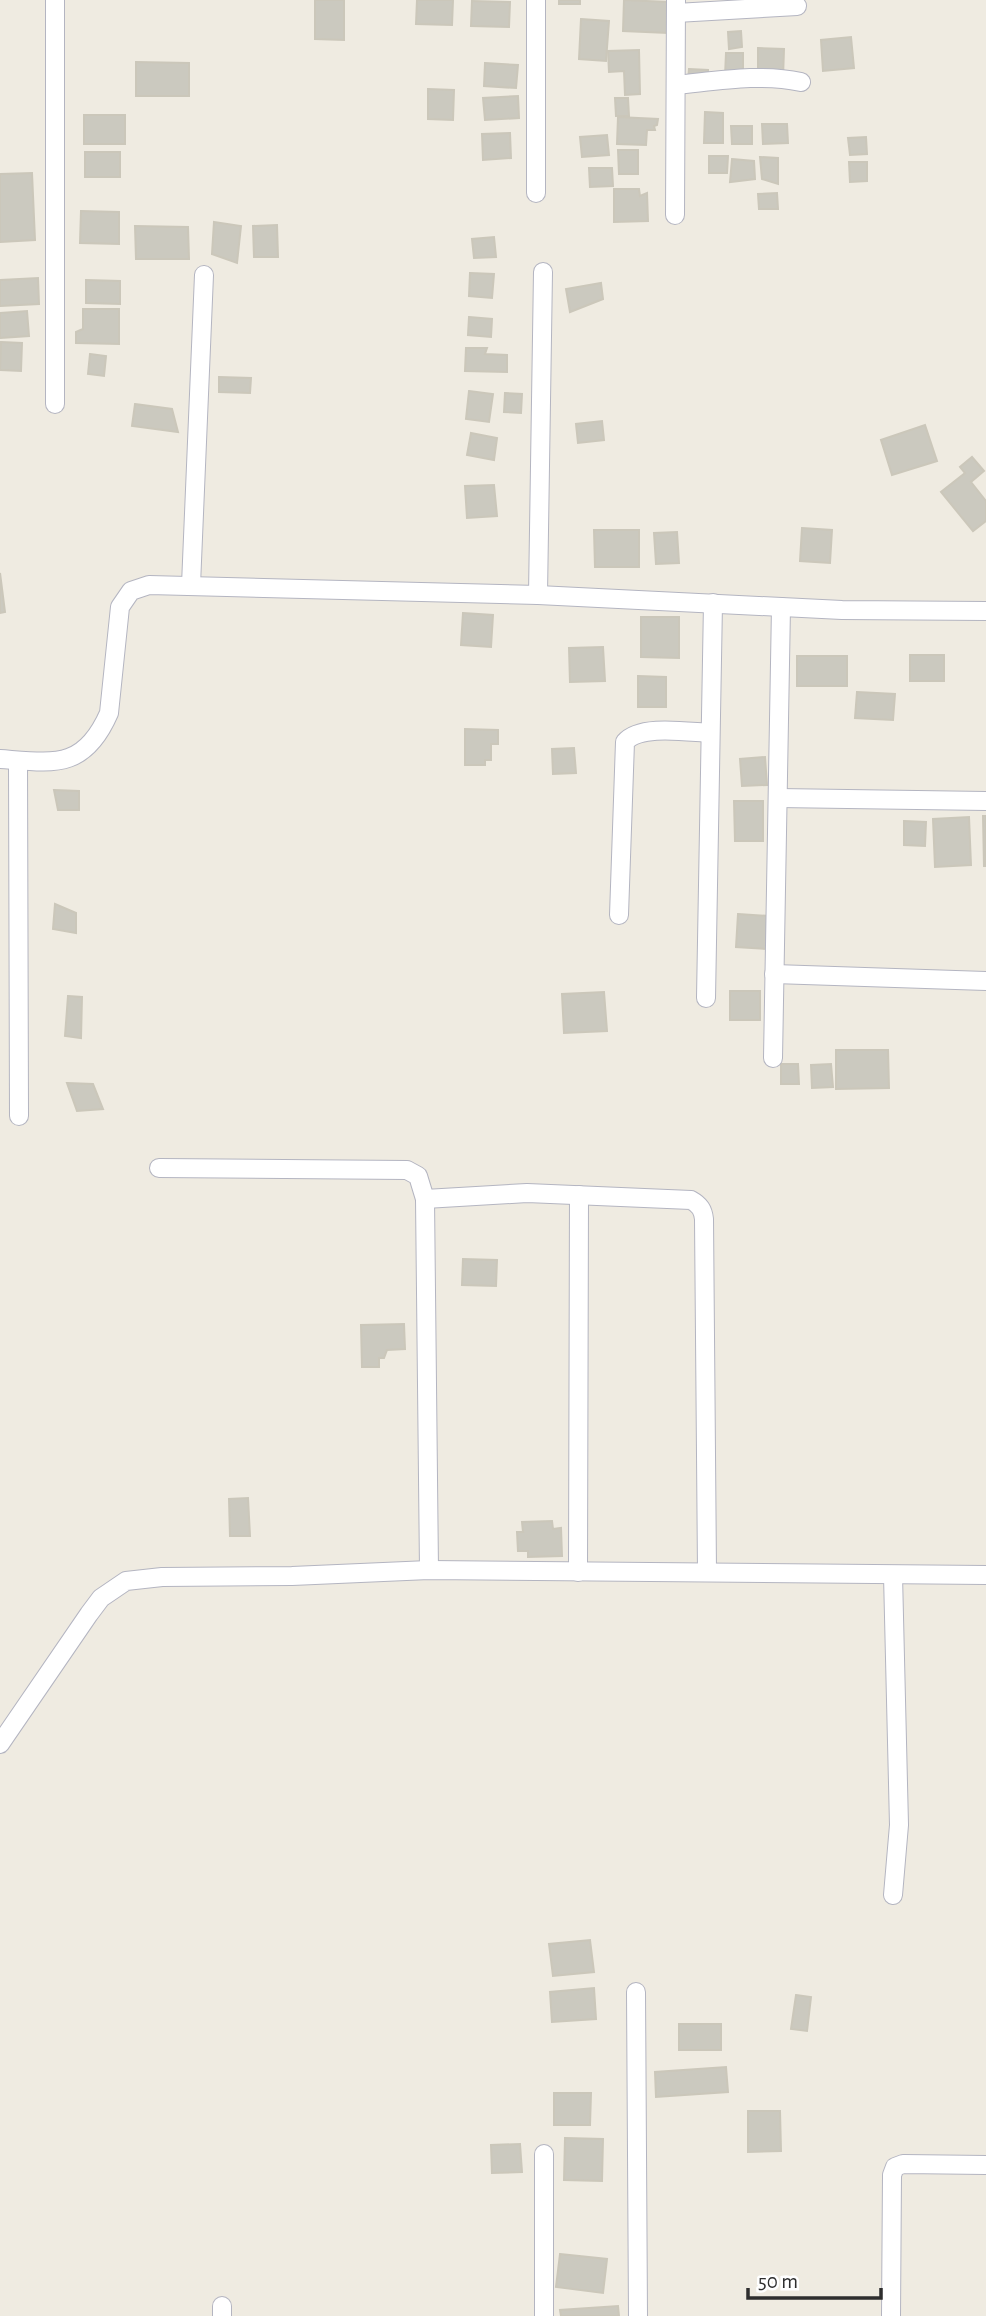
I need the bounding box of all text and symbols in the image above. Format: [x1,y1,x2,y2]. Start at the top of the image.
scale bar [748,2256,881,2300]
text: 50 m [758,2271,798,2292]

